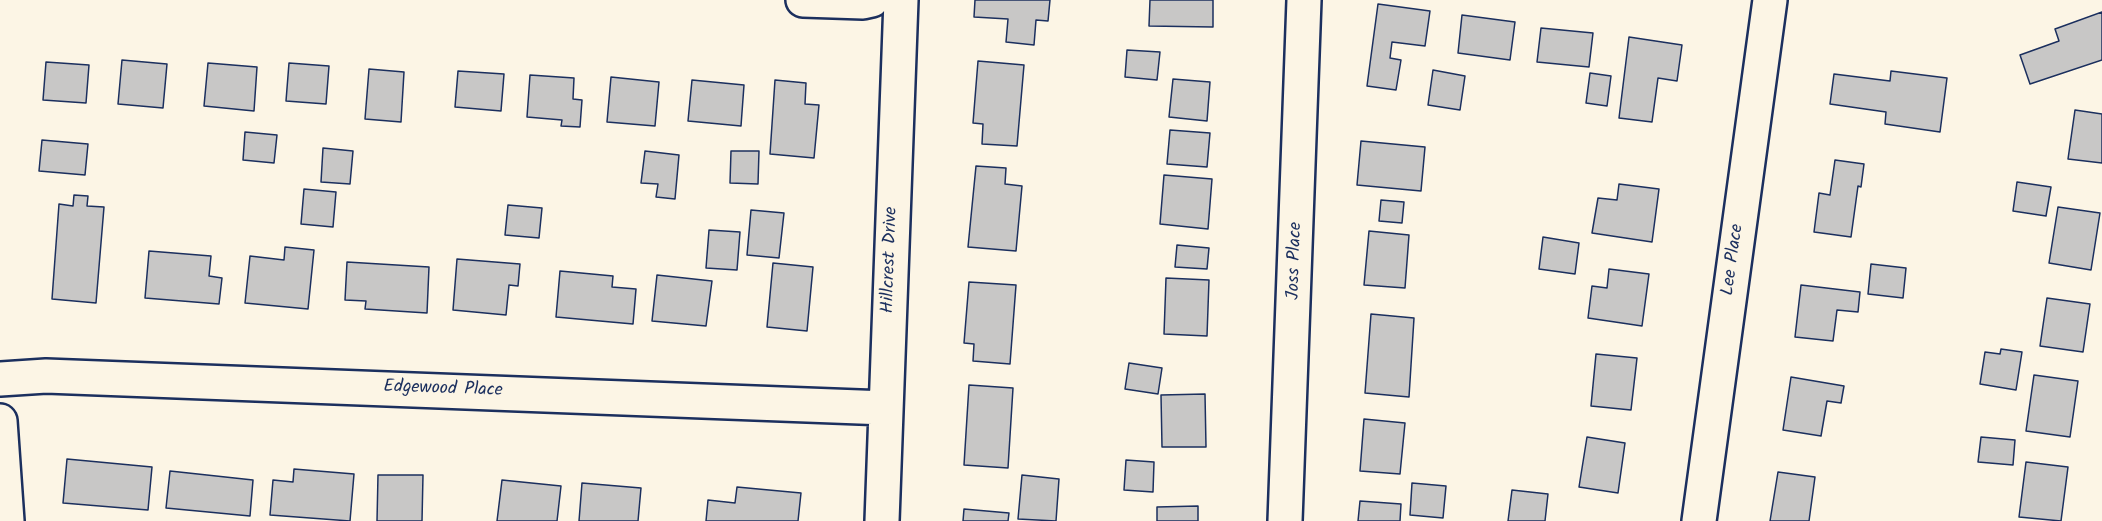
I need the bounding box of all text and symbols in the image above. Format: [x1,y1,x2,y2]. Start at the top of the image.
street label: Hillcrest Drive [878,206,904,314]
street label: Joss Place [1284,222,1308,300]
street label: Lee Place [1718,223,1750,297]
street label: Edgewood Place [383,377,503,403]

